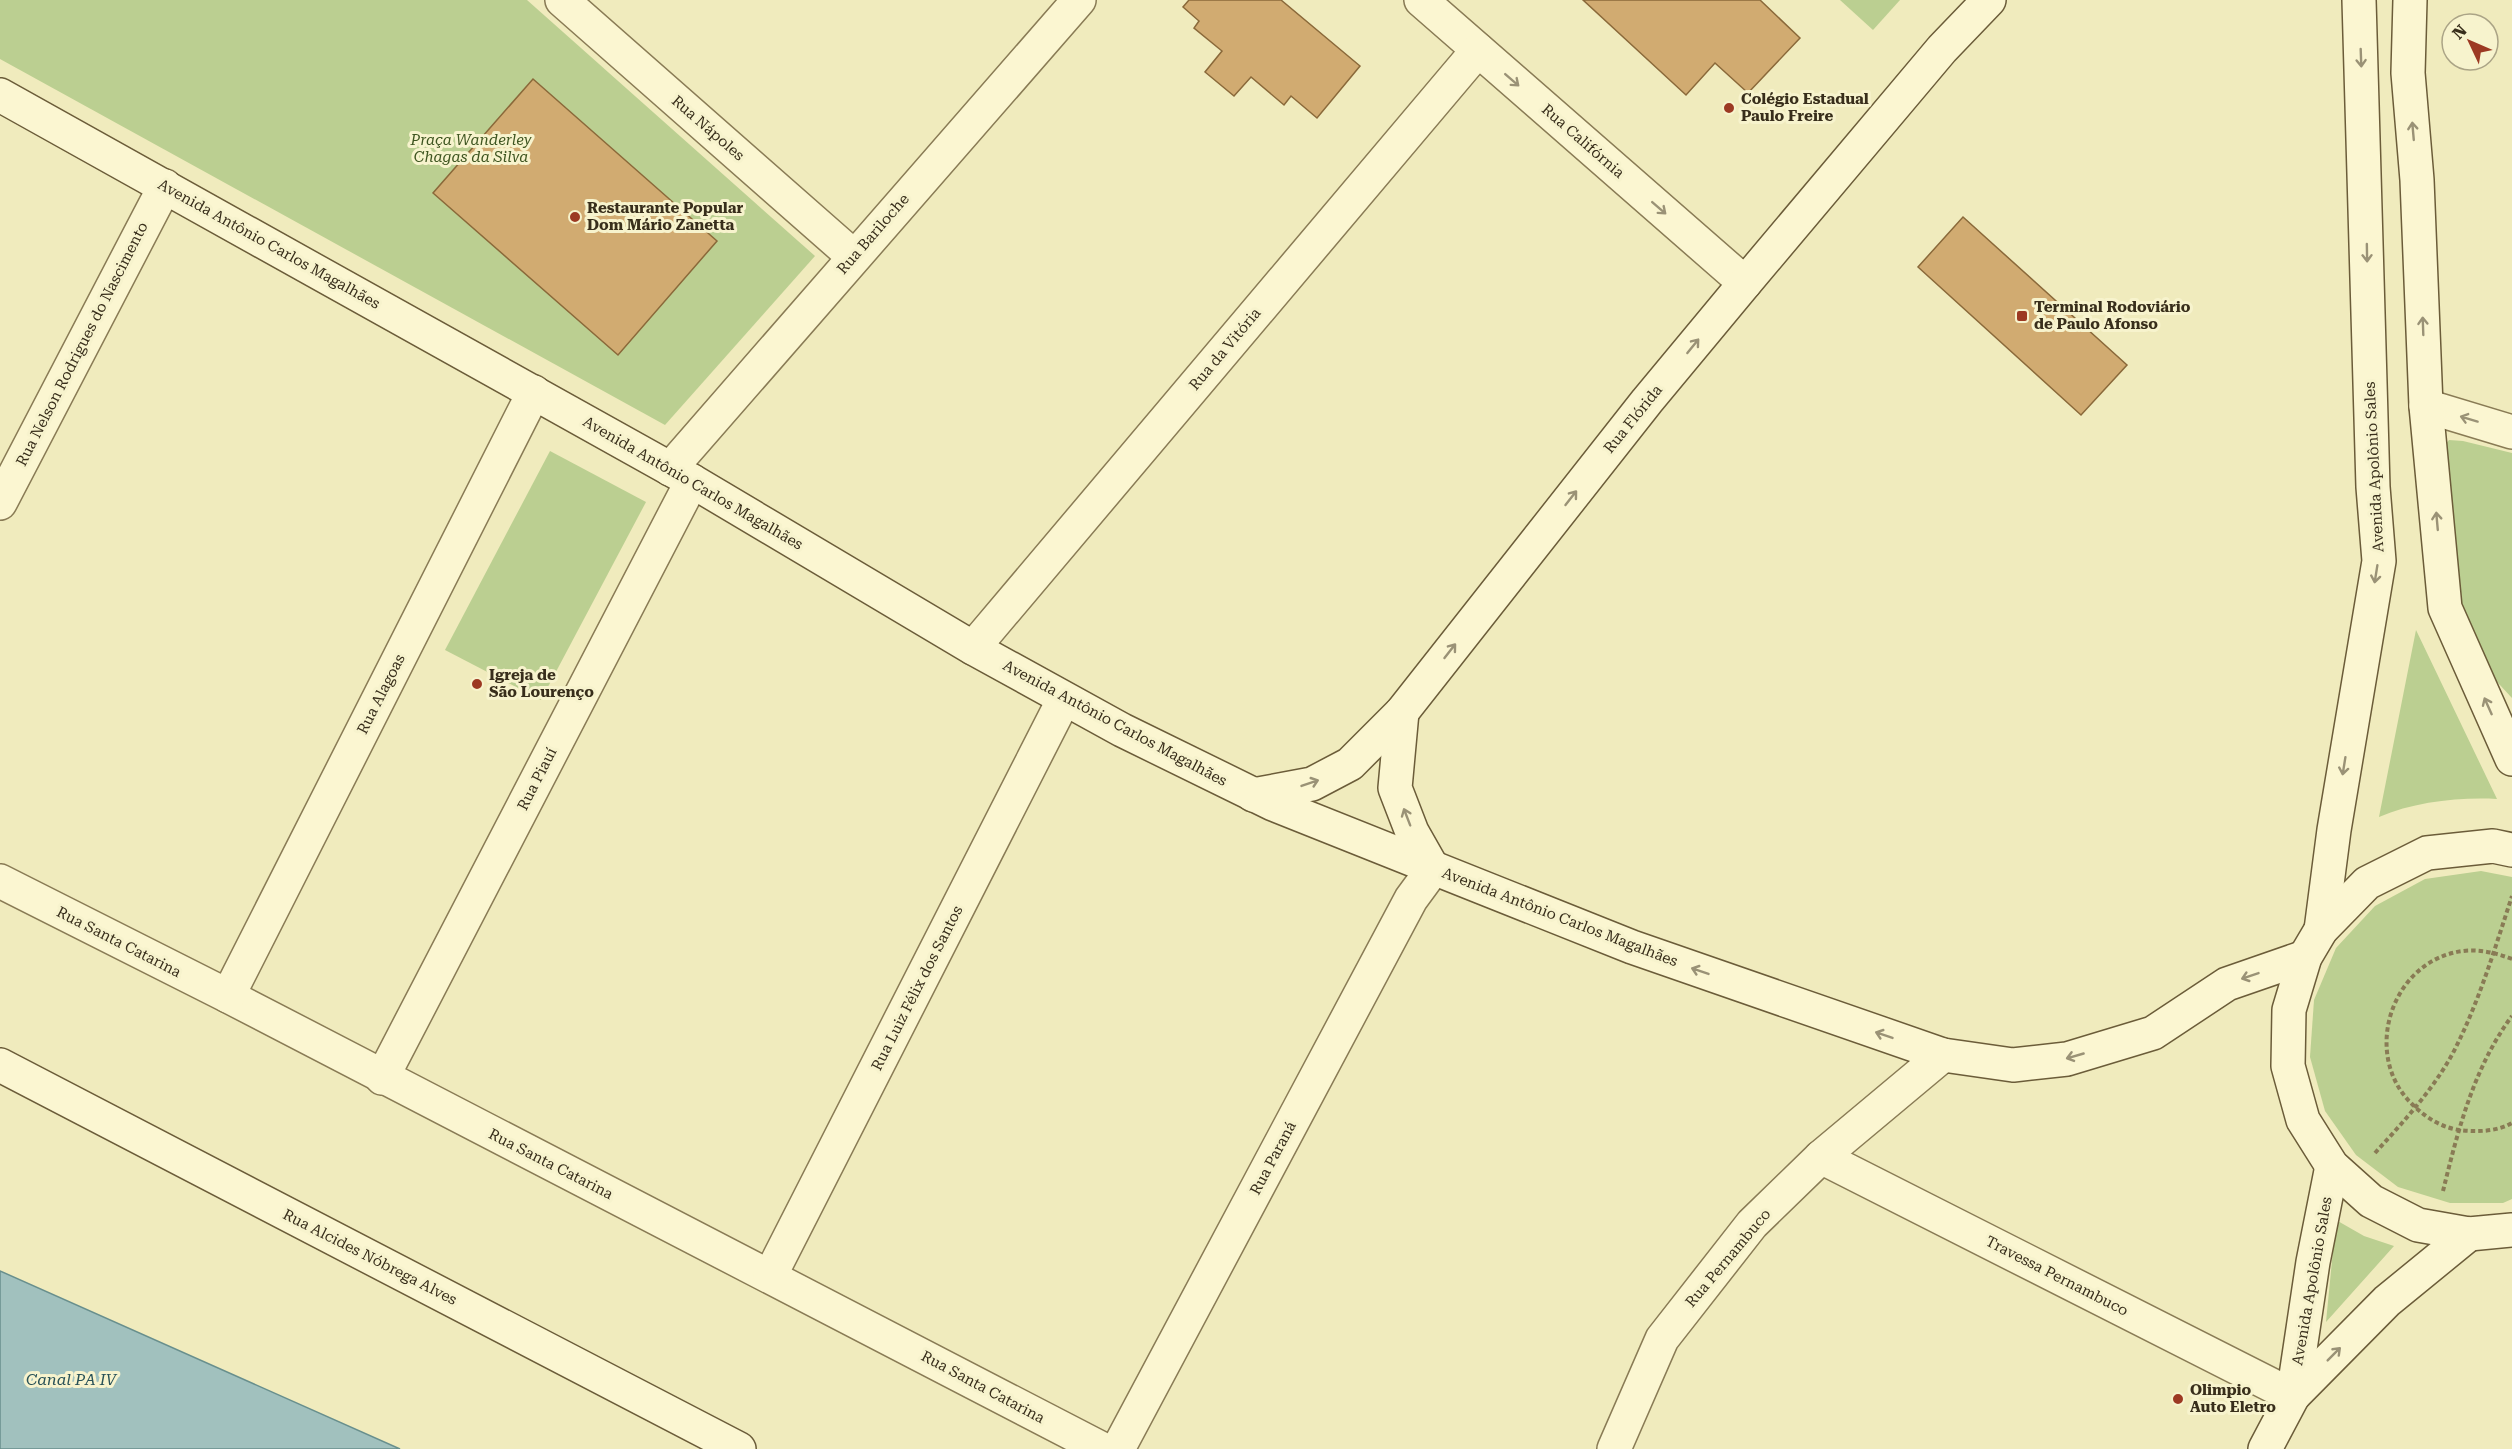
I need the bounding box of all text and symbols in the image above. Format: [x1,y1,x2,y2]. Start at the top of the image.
north arrow [2440,12,2500,72]
text: N [2448,21,2471,43]
one-way arrow [2355,48,2367,68]
one-way arrow [1504,73,1519,87]
place label: Colégio Estadual Paulo Freire [1741,90,1869,125]
street label: Rua Nápoles [668,92,748,164]
street label: Rua Califórnia [1538,100,1628,182]
marker: Colégio Estadual Paulo Freire [1722,101,1736,115]
one-way arrow [2407,122,2418,142]
park label: Praça Wanderley Chagas da Silva [410,131,532,166]
street label: Avenida Antônio Carlos Magalhães [155,175,383,313]
street label: Rua Bariloche [833,190,913,278]
place label: Restaurante Popular Dom Mário Zanetta [587,199,743,234]
one-way arrow [1651,201,1666,215]
marker: Restaurante Popular Dom Mário Zanetta [568,210,582,224]
street label: Rua Nelson Rodrigues do Nascimento [12,219,152,469]
one-way arrow [2361,243,2373,263]
place label: Terminal Rodoviário de Paulo Afonso [2034,298,2191,333]
street label: Rua da Vitória [1185,304,1265,394]
marker: Terminal Rodoviário de Paulo Afonso [2015,309,2029,323]
one-way arrow [2417,317,2428,337]
one-way arrow [1686,338,1699,354]
street label: Rua Flórida [1600,381,1666,457]
street label: Avenida Apolônio Sales [2361,381,2387,553]
street label: Avenida Antônio Carlos Magalhães [580,412,806,554]
one-way arrow [2460,413,2479,424]
one-way arrow [1564,490,1577,506]
one-way arrow [2431,511,2442,531]
one-way arrow [2371,564,2382,583]
one-way arrow [1443,643,1456,659]
street label: Rua Alagoas [353,651,409,737]
street label: Avenida Antônio Carlos Magalhães [1000,656,1230,790]
place label: Igreja de São Lourenço [489,666,594,701]
marker: Igreja de São Lourenço [470,677,484,691]
one-way arrow [2482,697,2493,715]
street label: Rua Piauí [514,744,561,813]
one-way arrow [2339,756,2350,776]
one-way arrow [1301,776,1319,787]
one-way arrow [1400,808,1411,826]
street label: Avenida Antônio Carlos Magalhães [1440,864,1680,970]
street label: Rua Luiz Félix dos Santos [867,902,967,1074]
street label: Rua Santa Catarina [54,903,184,981]
one-way arrow [1691,964,1710,975]
one-way arrow [2241,971,2260,982]
one-way arrow [1875,1028,1894,1039]
one-way arrow [2066,1051,2085,1063]
street label: Rua Paraná [1246,1118,1300,1198]
street label: Rua Santa Catarina [486,1125,616,1203]
street label: Avenida Apolônio Sales [2288,1195,2336,1367]
street label: Rua Alcides Nóbrega Alves [280,1205,460,1309]
street label: Rua Pernambuco [1682,1205,1774,1311]
street label: Travessa Pernambuco [1983,1232,2131,1320]
one-way arrow [2327,1346,2342,1361]
street label: Rua Santa Catarina [918,1347,1048,1427]
water label: Canal PA IV [26,1370,118,1389]
place label: Olimpio Auto Eletro [2190,1381,2276,1416]
marker: Olimpio Auto Eletro [2171,1392,2185,1406]

